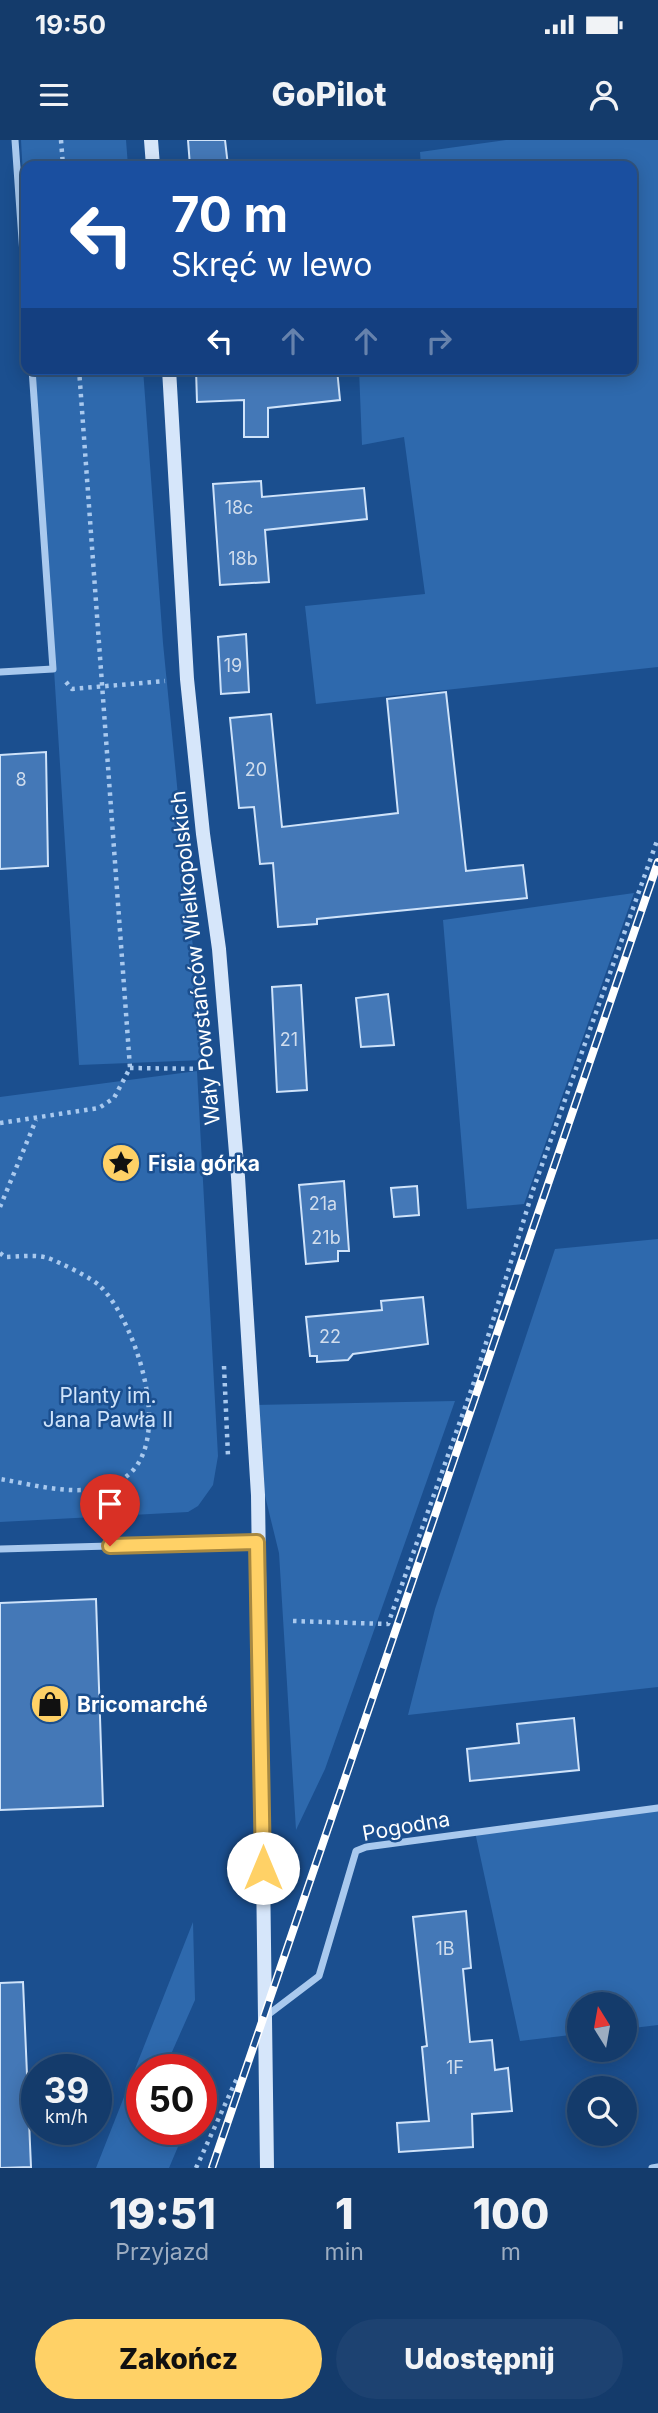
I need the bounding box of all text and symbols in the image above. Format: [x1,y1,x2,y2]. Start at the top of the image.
text: 19:50 [35,9,106,40]
text: GoPilot [272,75,386,114]
icon: menu [35,76,73,114]
icon: person [585,76,623,114]
text: 70 m [171,185,288,244]
icon: left [56,189,147,280]
text: Skręć w lewo [171,245,372,284]
icon: left [201,322,239,360]
icon: ahead [274,322,312,360]
icon: ahead [347,322,385,360]
icon: right [420,322,458,360]
house number: 18c [225,497,253,518]
house number: 18b [228,548,258,569]
house number: 19 [224,655,242,676]
house number: 20 [245,759,267,780]
house number: 8 [15,769,27,790]
street label: Wały Powstańców Wielkopolskich [165,790,225,1126]
house number: 21 [280,1029,298,1050]
place icon: Fisia górka [100,1142,142,1184]
place label: Fisia górka [148,1151,260,1176]
house number: 21a [309,1193,337,1214]
house number: 21b [311,1227,341,1248]
house number: 22 [319,1326,341,1347]
park label: Planty im. Jana Pawła II [43,1383,173,1432]
pin [80,1474,140,1546]
icon: arrive [91,1485,129,1523]
shop icon: Bricomarché [29,1683,71,1725]
place label: Bricomarché [77,1692,208,1717]
street label: Pogodna [360,1806,452,1846]
position arrow [226,1831,300,1905]
house number: 1B [435,1938,455,1959]
north arrow [567,1992,637,2062]
map controls [567,1992,637,2146]
speed limit sign: 50 [126,2054,217,2145]
house number: 1F [446,2057,464,2078]
text: 39 [44,2069,89,2111]
button: search [567,2076,637,2146]
text: km/h [45,2106,88,2127]
text: 19:51 [109,2188,216,2239]
text: 1 [335,2188,353,2239]
text: 100 [473,2188,549,2239]
text: Przyjazd [115,2238,209,2266]
text: min [325,2238,364,2266]
text: m [501,2238,521,2266]
button: Zakończ [35,2319,322,2399]
button: Udostępnij [336,2319,623,2399]

